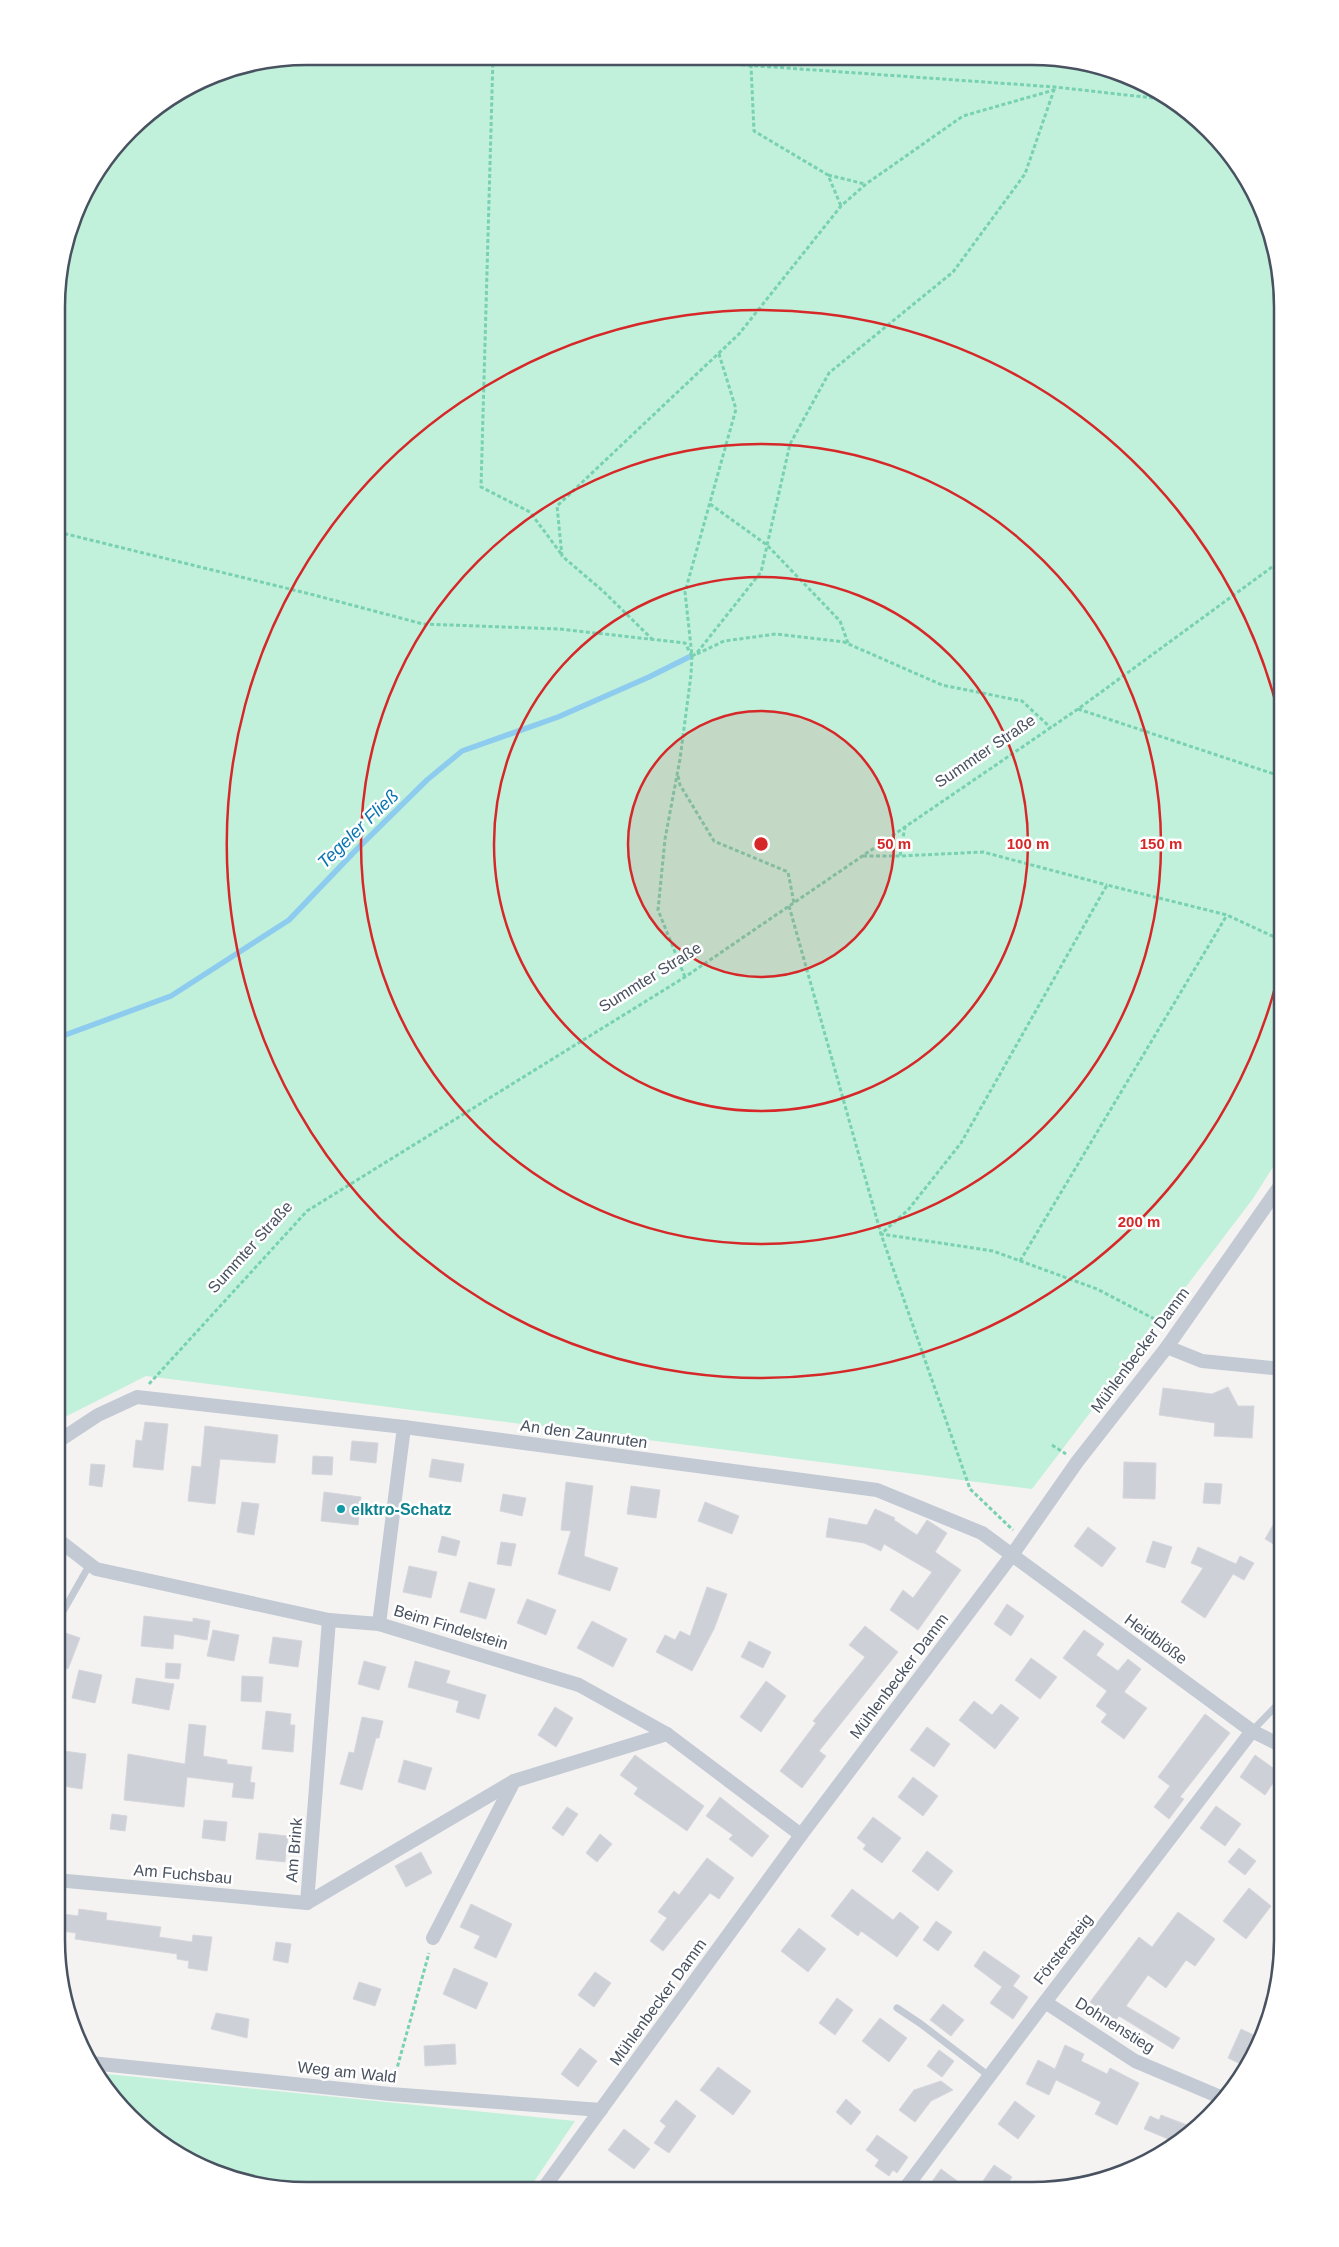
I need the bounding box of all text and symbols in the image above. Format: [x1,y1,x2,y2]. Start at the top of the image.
street label: Summter Straße [932,711,1038,791]
water label: Tegeler Fließ [314,786,402,872]
centre of rings [752,835,770,853]
text: 50 m [877,835,911,852]
text: 100 m [1007,835,1049,852]
text: 150 m [1140,835,1182,852]
street label: Summter Straße [596,939,704,1015]
street label: Summter Straße [204,1198,296,1296]
text: 200 m [1118,1213,1160,1230]
street label: Mühlenbecker Damm [1087,1284,1193,1416]
street label: An den Zaunruten [519,1417,649,1451]
place label: elktro-Schatz [351,1501,451,1518]
marker: elktro-Schatz [335,1503,347,1515]
street label: Beim Findelstein [392,1602,510,1652]
street label: Mühlenbecker Damm [846,1610,952,1742]
street label: Heidblöße [1121,1611,1191,1667]
street label: Am Brink [283,1816,305,1883]
street label: Am Fuchsbau [133,1861,233,1887]
street label: Förstersteig [1030,1910,1096,1988]
street label: Mühlenbecker Damm [606,1935,710,2069]
street label: Dohnenstieg [1072,1994,1158,2056]
street label: Weg am Wald [297,2058,397,2086]

